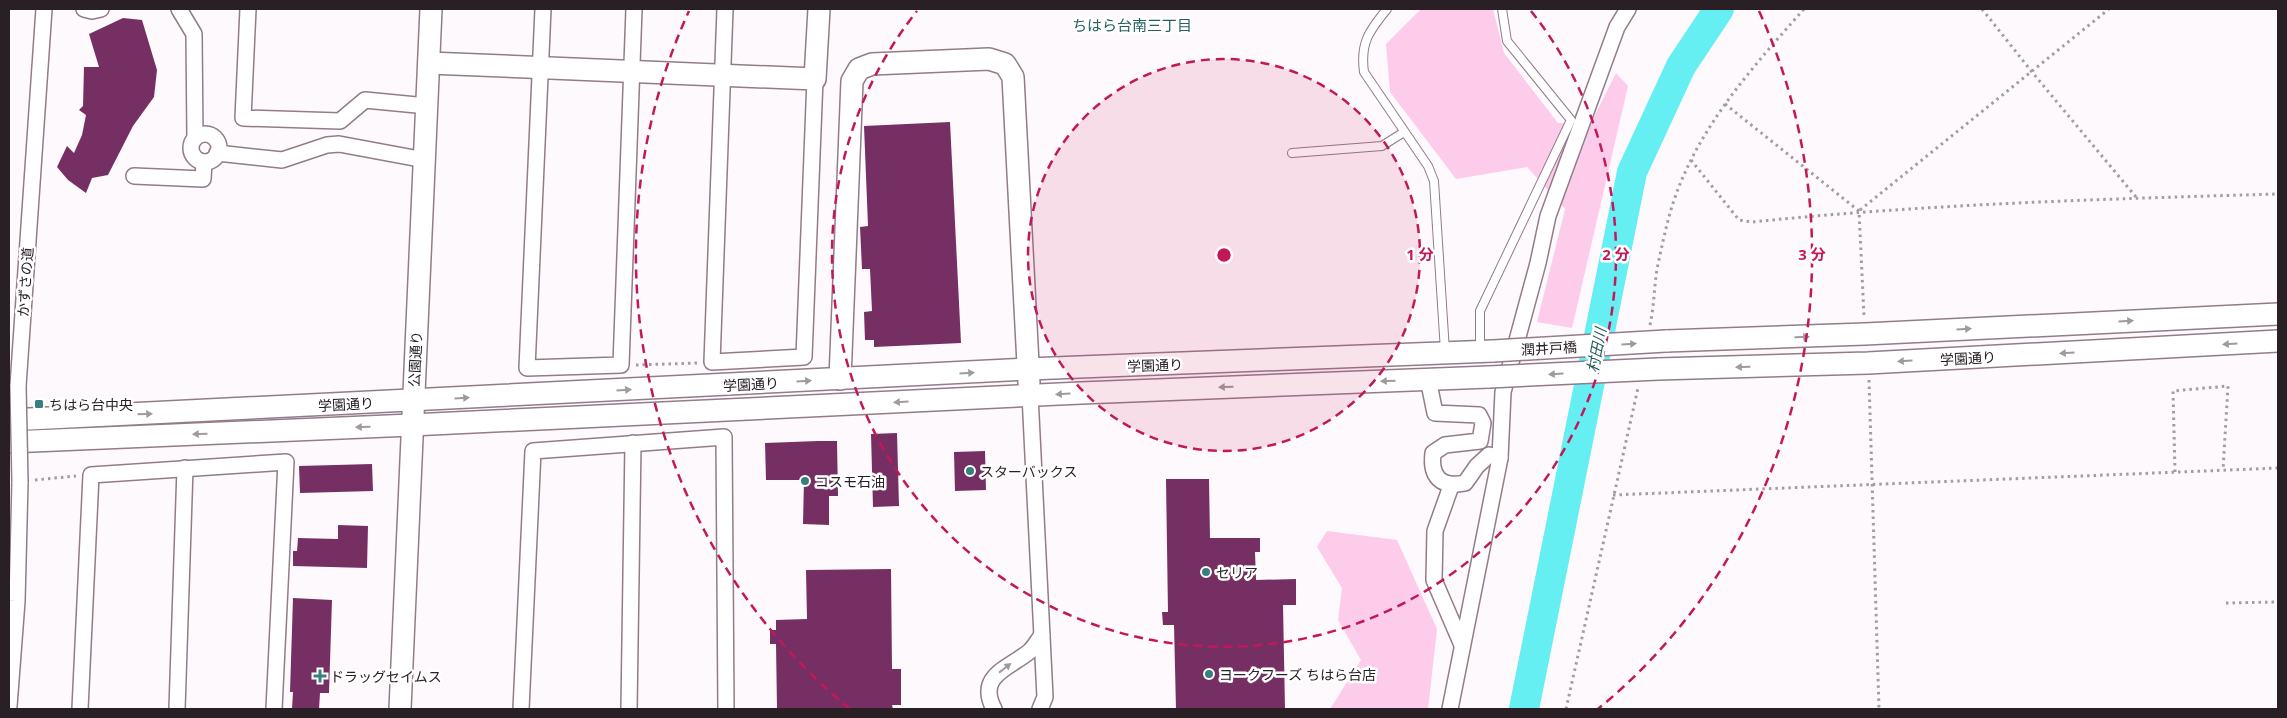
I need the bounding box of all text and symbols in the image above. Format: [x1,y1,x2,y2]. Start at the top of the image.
district label: ちはら台南三丁目 [1072,15,1192,35]
text: 1 分 [1406,244,1434,264]
text: 2 分 [1602,244,1630,264]
text: 3 分 [1798,244,1826,264]
street label: かずさの道 [13,246,37,318]
centre of rings [1215,246,1233,264]
one-way arrow [2119,317,2135,325]
water label: 村田川 [1582,324,1610,374]
one-way arrow [1956,325,1972,333]
street label: 公園通り [404,331,426,387]
one-way arrow [1794,332,1810,340]
street label: 潤井戸橋 [1521,337,1577,359]
one-way arrow [1621,339,1637,347]
one-way arrow [2221,340,2237,348]
street label: 学園通り [1940,347,1996,369]
one-way arrow [2059,349,2075,357]
street label: 学園通り [1127,355,1183,375]
one-way arrow [1897,358,1913,366]
one-way arrow [1734,363,1750,371]
one-way arrow [959,368,975,376]
one-way arrow [1548,370,1564,378]
street label: 学園通り [723,373,779,395]
one-way arrow [797,377,813,385]
one-way arrow [1380,377,1396,385]
one-way arrow [1217,383,1233,391]
one-way arrow [617,385,633,393]
one-way arrow [1055,390,1071,398]
street label: 学園通り [318,393,374,415]
one-way arrow [454,394,470,402]
place label: ちはら台中央 [49,395,133,414]
marker: ちはら台中央 [33,398,45,410]
one-way arrow [893,398,909,406]
one-way arrow [137,410,153,418]
one-way arrow [354,423,370,431]
one-way arrow [192,430,208,438]
place label: スターバックス [980,462,1077,481]
marker: スターバックス [964,465,976,477]
place label: コスモ石油 [815,472,885,491]
marker: コスモ石油 [799,475,811,487]
place label: セリア [1216,563,1258,582]
marker: セリア [1200,566,1212,578]
one-way arrow [998,662,1011,673]
place label: ヨークフーズ ちはら台店 [1219,665,1376,684]
place label: ドラッグセイムス [330,667,442,686]
marker: ヨークフーズ ちはら台店 [1203,668,1215,680]
marker: ドラッグセイムス [314,670,326,682]

